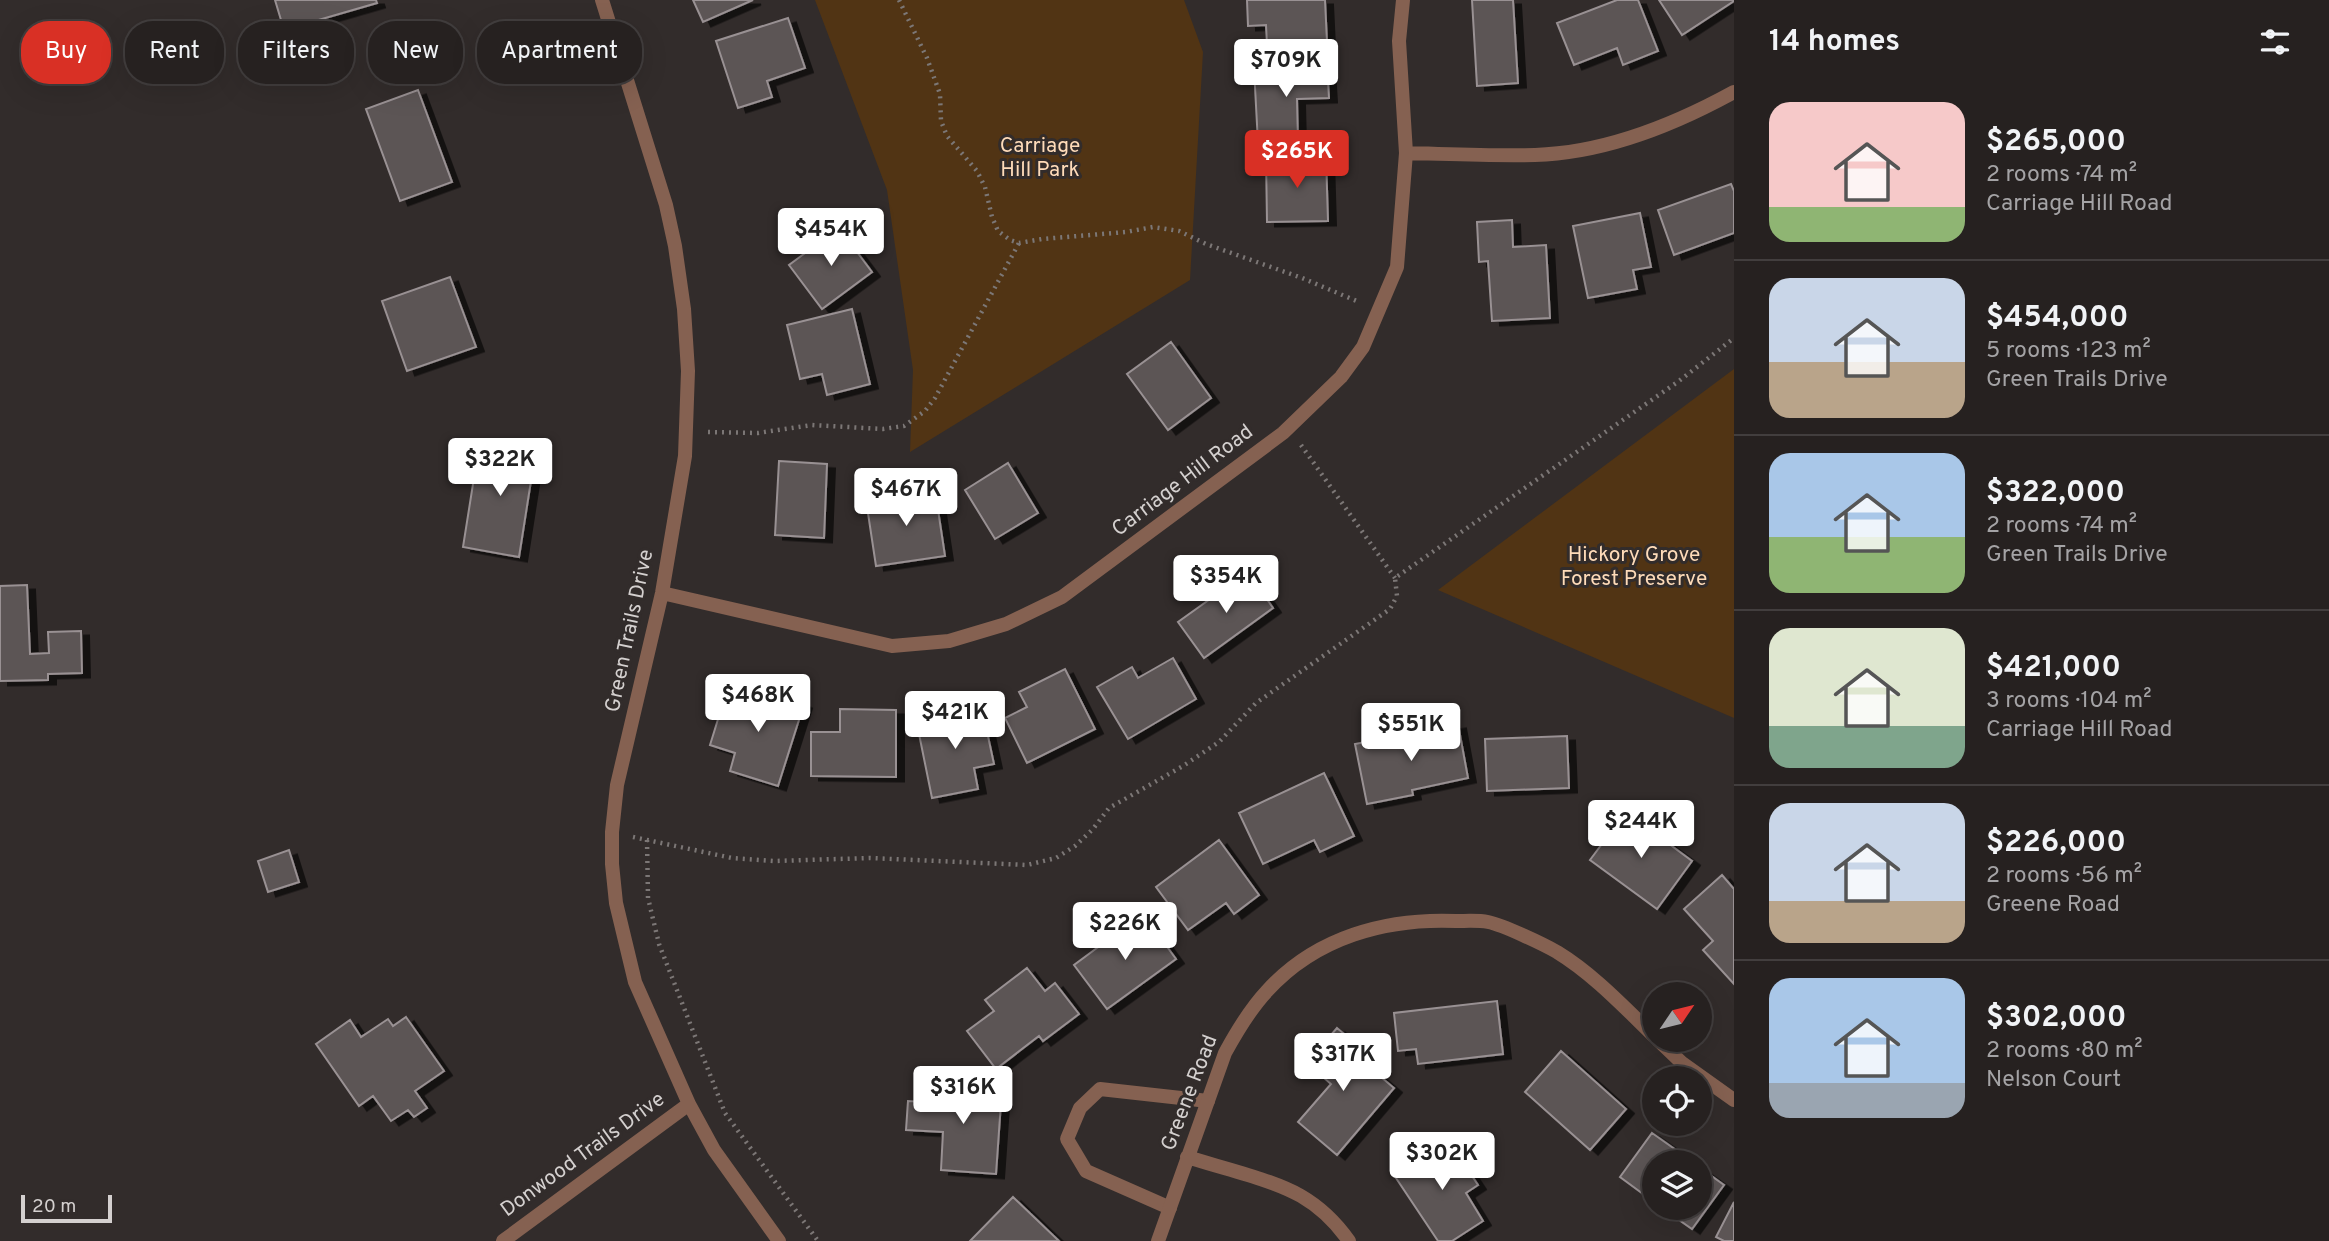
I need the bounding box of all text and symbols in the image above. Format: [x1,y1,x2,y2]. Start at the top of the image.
chip: Buy [21,21,111,84]
chip: Rent [125,21,224,84]
chip: Filters [238,21,354,84]
chip: New [368,21,463,84]
chip: Apartment [477,21,642,84]
icon: filters [2256,23,2294,61]
text: 14 homes [1769,24,1900,61]
pin: $709K [1237,40,1335,99]
text: $709K [1250,47,1322,76]
text: $265,000 [1986,124,2126,161]
pin: $265K [1248,130,1346,190]
icon: home [1825,130,1909,214]
park label: Carriage Hill Park [1000,133,1080,184]
text: $265K [1261,138,1333,167]
text: 2 rooms · 74 m² [1986,161,2137,190]
text: Carriage Hill Road [1986,190,2172,219]
pin: $454K [782,208,880,268]
text: $454K [794,216,868,245]
text: $454,000 [1986,300,2128,337]
icon: home [1825,306,1909,390]
text: 5 rooms · 123 m² [1986,337,2151,366]
text: Green Trails Drive [1986,366,2168,395]
street label: Carriage Hill Road [1107,419,1259,543]
pin: $322K [451,438,549,498]
text: $322K [464,446,536,475]
pin: $467K [857,468,955,528]
text: $322,000 [1986,475,2125,512]
text: $467K [870,476,942,505]
icon: home [1825,481,1909,565]
text: 2 rooms · 74 m² [1986,512,2137,541]
text: Green Trails Drive [1986,541,2168,570]
park label: Hickory Grove Forest Preserve [1561,542,1707,593]
street label: Green Trails Drive [600,547,660,715]
pin: $354K [1177,556,1275,615]
text: $354K [1189,563,1263,592]
text: $421,000 [1986,650,2121,687]
icon: home [1825,656,1909,740]
pin: $468K [709,674,807,734]
text: $468K [721,682,795,711]
text: 3 rooms · 104 m² [1986,687,2151,716]
pin: $421K [906,692,1004,751]
text: $421K [921,699,989,728]
pin: $551K [1362,704,1460,763]
text: $551K [1377,711,1445,740]
text: Carriage Hill Road [1986,716,2172,745]
pin: $244K [1592,800,1690,860]
text: $244K [1604,808,1678,837]
text: $226,000 [1986,825,2126,862]
icon: home [1825,831,1909,915]
text: 2 rooms · 56 m² [1986,862,2142,891]
text: Greene Road [1986,891,2120,920]
pin: $226K [1076,902,1174,962]
text: $226K [1089,910,1161,939]
north arrow [1642,982,1712,1052]
map controls [1642,982,1712,1220]
text: $302,000 [1986,1000,2127,1037]
icon: home [1825,1006,1909,1090]
street label: Greene Road [1155,1031,1225,1155]
pin: $317K [1294,1034,1392,1093]
text: 2 rooms · 80 m² [1986,1037,2143,1066]
text: $317K [1310,1041,1376,1070]
pin: $316K [914,1066,1012,1126]
button: locate [1642,1066,1712,1136]
text: Nelson Court [1986,1066,2121,1095]
text: $316K [929,1074,997,1103]
street label: Donwood Trails Drive [495,1086,671,1224]
pin: $302K [1393,1132,1491,1192]
text: $302K [1406,1140,1478,1169]
button: layers [1642,1150,1712,1220]
scale bar [21,1192,112,1224]
text: 20 m [32,1195,76,1219]

